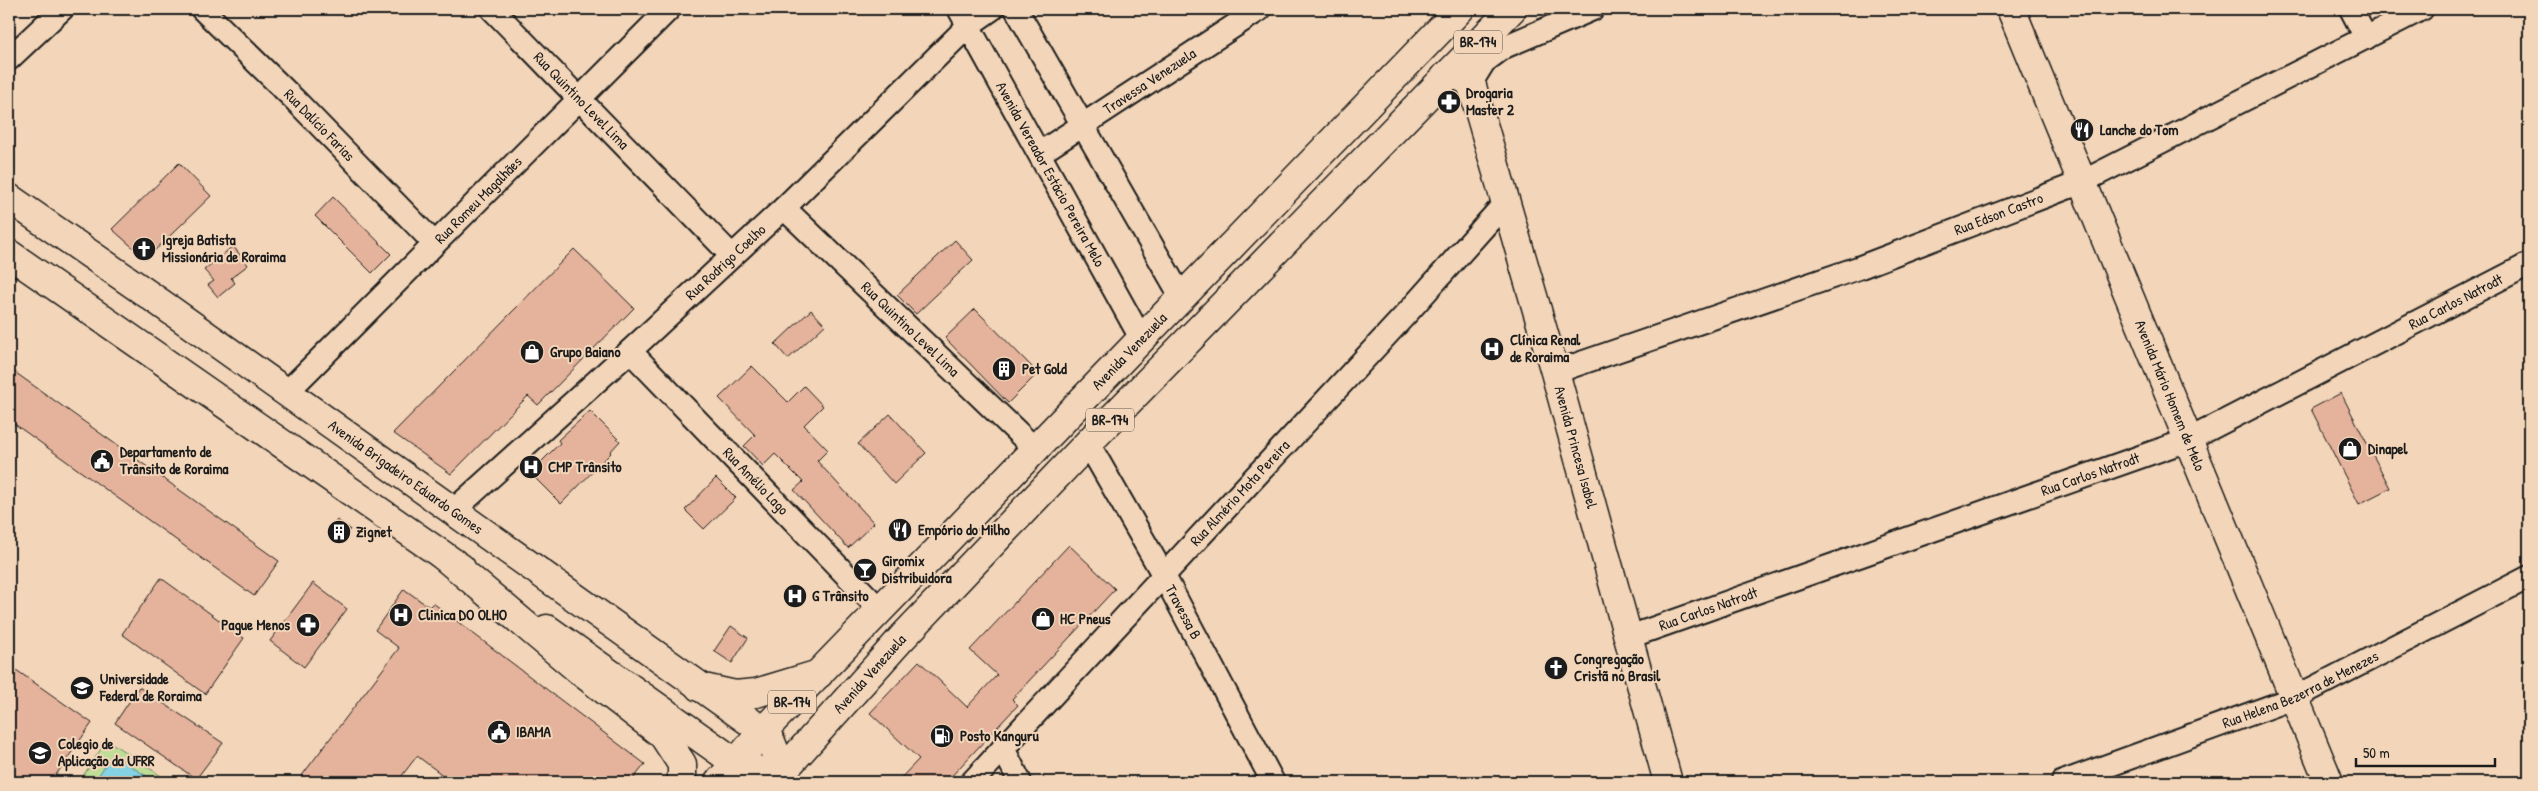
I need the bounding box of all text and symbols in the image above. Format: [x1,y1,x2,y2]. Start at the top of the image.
road number: BR-174 [1454,31,1502,54]
street label: Travessa Venezuela [1099,43,1200,119]
street label: Rua Quintino Level Lima [529,47,634,154]
street label: Avenida Vereador Estácio Pereira Melo [991,78,1111,270]
place label: Drogaria Master 2 [1466,82,1515,120]
street label: Rua Dalício Farias [279,84,360,166]
pharmacy icon: Drogaria Master 2 [1436,89,1462,115]
restaurant icon: Lanche do Tom [2069,117,2095,143]
place label: Lanche do Tom [2100,119,2178,140]
street label: Rua Romeu Magalhães [430,151,527,248]
street label: Rua Edson Castro [1951,187,2046,240]
street label: Rua Rodrigo Coelho [680,219,770,305]
place label: Igreja Batista Missionária de Roraima [162,229,286,267]
church icon: Igreja Batista Missionária de Roraima [131,236,157,262]
street label: Rua Carlos Natrodt [2405,268,2507,334]
street label: Rua Quintino Level Lima [857,277,964,381]
street label: Avenida Venezuela [1087,308,1172,394]
street label: Avenida Mário Homem de Melo [2130,317,2211,474]
place label: Clínica Renal de Roraima [1510,329,1581,367]
hospital icon: Clínica Renal de Roraima [1479,336,1505,362]
shop icon: Grupo Baiano [519,339,545,365]
place label: Grupo Baiano [550,341,620,363]
building icon: Pet Gold [991,356,1017,382]
place label: Pet Gold [1022,358,1067,379]
street label: Avenida Princesa Isabel [1549,383,1603,511]
road number: BR-174 [1086,408,1134,432]
street label: Avenida Brigadeiro Eduardo Gomes [324,414,488,539]
street label: Rua Almério Mota Pereira [1185,435,1294,550]
shop icon: Dinapel [2337,436,2363,462]
place label: Dinapel [2368,438,2409,460]
place label: Departamento de Trânsito de Roraima [119,441,229,479]
street label: Rua Amélio Lago [718,442,794,519]
street label: Rua Carlos Natrodt [2038,447,2143,501]
public building icon: Departamento de Trânsito de Roraima [89,448,115,474]
hospital icon: CMP Trânsito [518,454,544,480]
place label: CMP Trânsito [548,456,622,477]
restaurant icon: Empório do Milho [887,517,913,543]
building icon: Zignet [326,519,352,545]
place label: Empório do Milho [918,519,1010,541]
place label: Zignet [356,521,392,543]
place label: Giromix Distribuidora [882,550,952,588]
bar icon: Giromix Distribuidora [852,557,878,583]
street label: Travessa B [1160,581,1207,643]
street label: Rua Carlos Natrodt [1656,581,1761,636]
hospital icon: G Trânsito [782,583,808,609]
place label: G Trânsito [812,585,868,606]
hospital icon: Clinica DO OLHO [388,602,414,628]
place label: Clinica DO OLHO [418,604,508,625]
shop icon: HC Pneus [1030,606,1056,632]
place label: HC Pneus [1060,608,1111,629]
pharmacy icon: Pague Menos [295,612,321,638]
place label: Pague Menos [221,614,290,636]
street label: Avenida Venezuela [828,629,911,718]
street label: Rua Helena Bezerra de Menezes [2219,645,2382,733]
place label: Congregação Cristã no Brasil [1574,648,1661,686]
church icon: Congregação Cristã no Brasil [1543,655,1569,681]
place label: Universidade Federal de Roraima [99,668,202,706]
school or university icon: Universidade Federal de Roraima [69,675,95,701]
road number: BR-174 [768,690,816,714]
public building icon: IBAMA [486,719,512,745]
place label: IBAMA [516,721,551,742]
fuel station icon: Posto Kanguru [929,723,955,749]
place label: Posto Kanguru [960,725,1040,747]
place label: Colegio de Aplicação da UFRR [58,733,155,772]
scale bar [2356,736,2494,768]
school or university icon: Colegio de Aplicação da UFRR [27,740,53,766]
text: 50 m [2363,742,2390,763]

